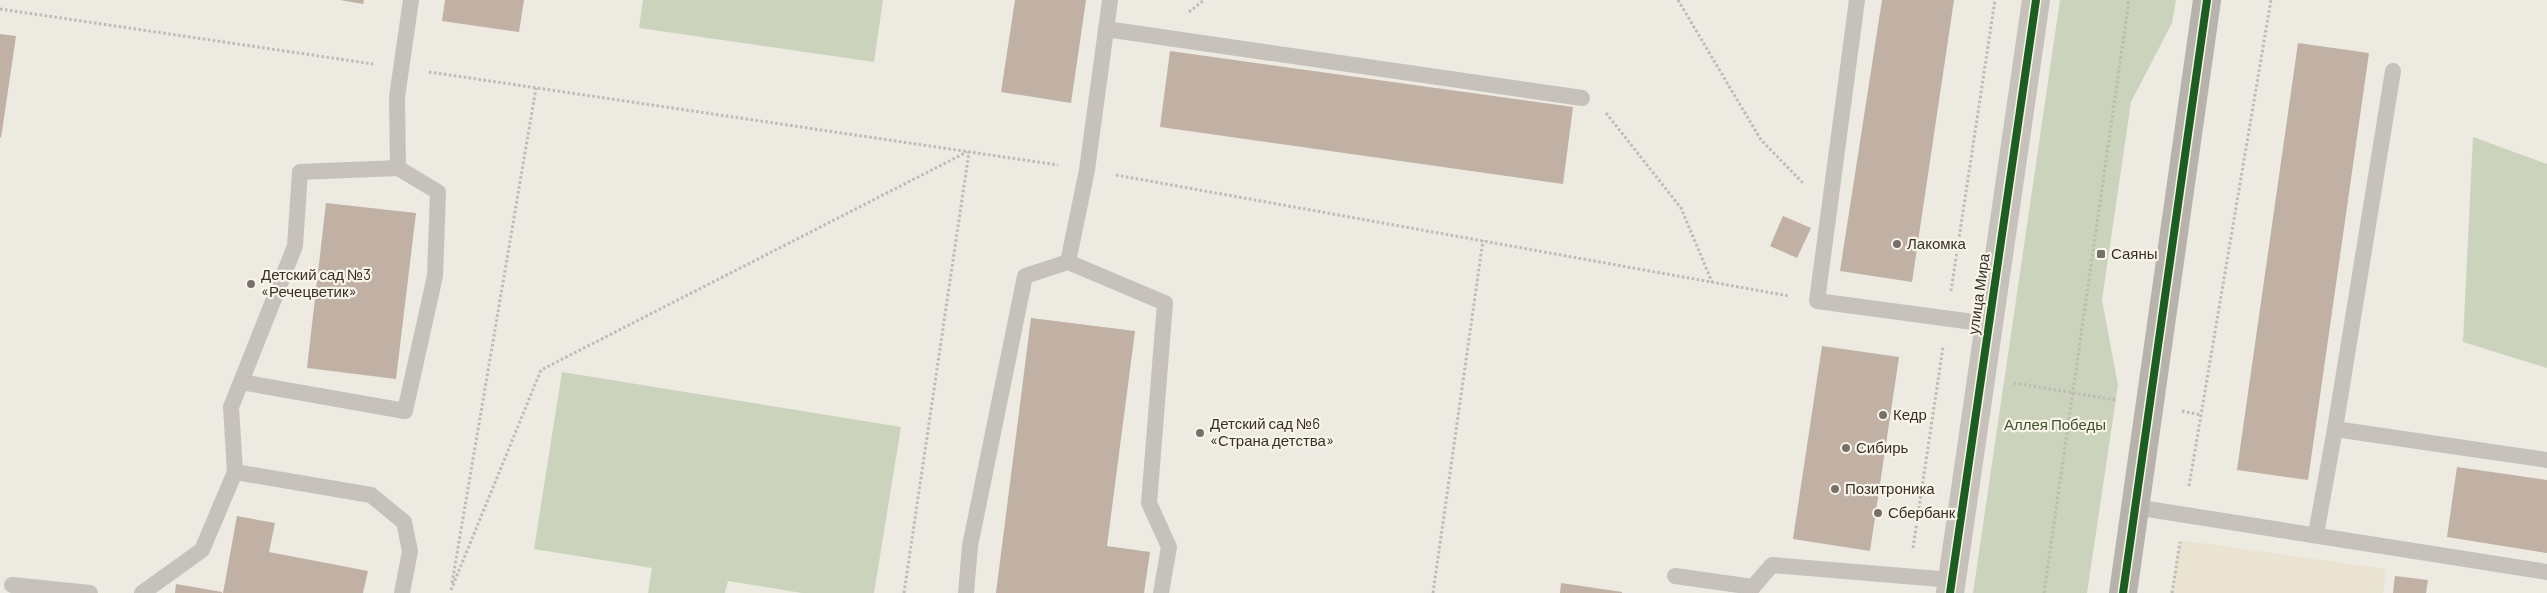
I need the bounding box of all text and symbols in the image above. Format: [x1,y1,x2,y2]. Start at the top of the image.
place label: Лакомка [1907,234,1966,252]
marker: Лакомка [1891,238,1903,250]
place label: Саяны [2111,244,2158,262]
marker: Саяны [2095,248,2107,260]
street label: улица Мира [1963,251,1993,336]
place label: Детский сад №3 «Речецветик» [261,265,371,300]
marker: Детский сад №3 «Речецветик» [245,278,257,290]
place label: Кедр [1893,405,1927,423]
marker: Кедр [1877,409,1889,421]
place label: Детский сад №6 «Страна детства» [1210,414,1334,449]
park label: Аллея Победы [2004,415,2106,433]
marker: Детский сад №6 «Страна детства» [1194,427,1206,439]
place label: Сибирь [1856,438,1909,456]
marker: Сибирь [1840,442,1852,454]
place label: Позитроника [1845,479,1935,497]
marker: Позитроника [1829,483,1841,495]
place label: Сбербанк [1888,503,1956,521]
marker: Сбербанк [1872,507,1884,519]

